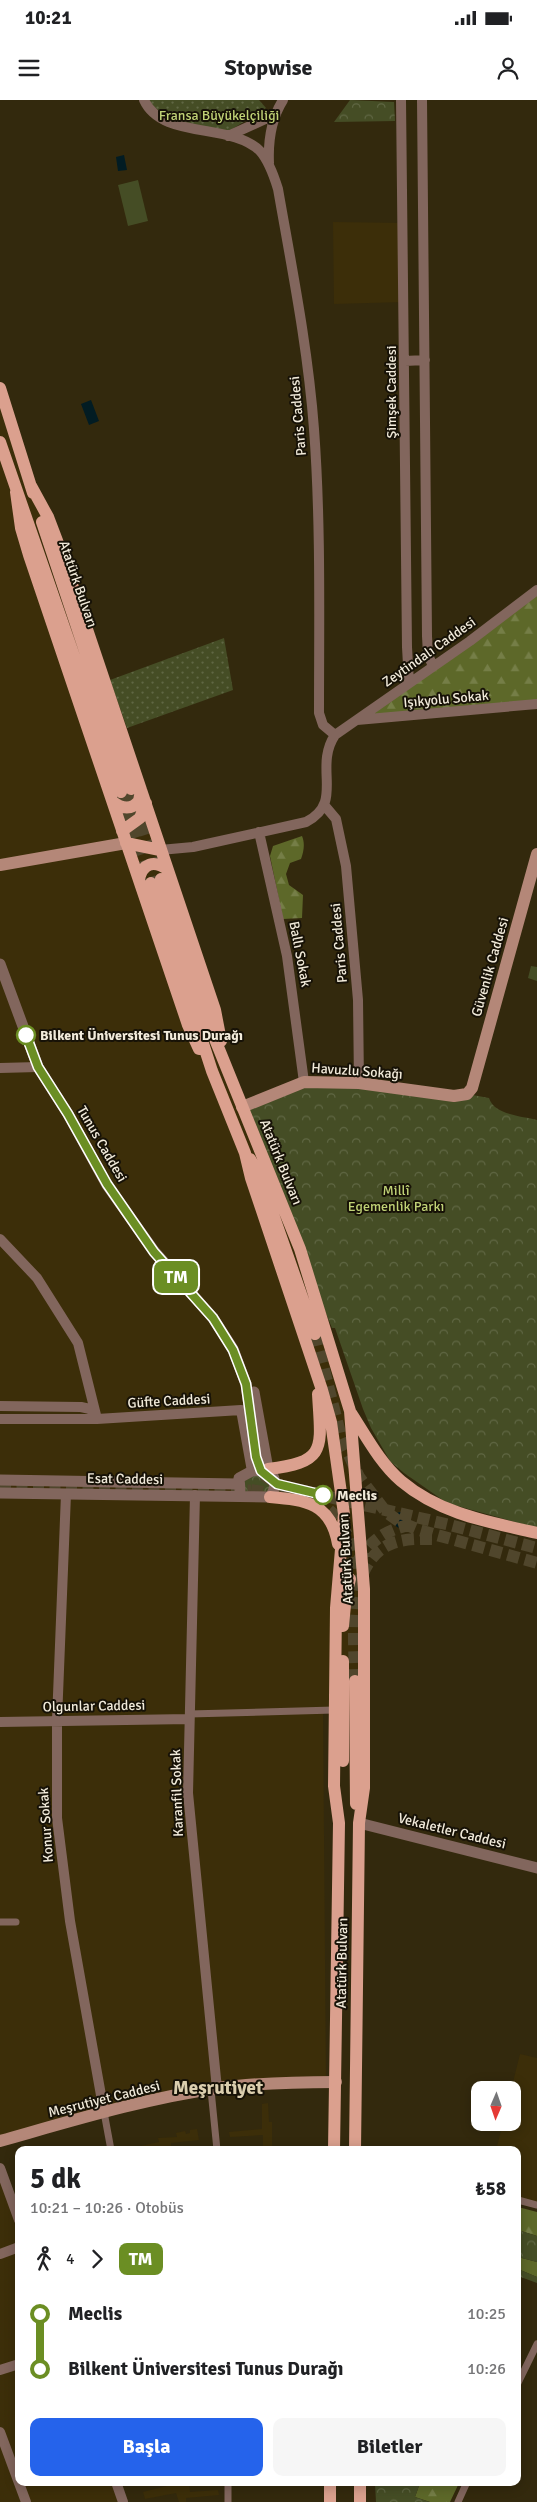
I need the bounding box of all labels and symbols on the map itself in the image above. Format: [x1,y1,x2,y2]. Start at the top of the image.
park label: Fransa Büyükelçiliği [159,107,279,124]
street label: Şimşek Caddesi [383,345,400,439]
street label: Paris Caddesi [286,375,310,457]
street label: Atatürk Bulvarı [55,538,101,630]
street label: Zeytindalı Caddesi [379,613,479,691]
street label: Işıkyolu Sokak [403,687,489,711]
street label: Paris Caddesi [327,902,351,984]
street label: Güvenlik Caddesi [468,915,512,1019]
street label: Ballı Sokak [285,920,315,988]
marker: Bilkent Üniversitesi Tunus Durağı [16,1025,36,1045]
place label: Bilkent Üniversitesi Tunus Durağı [40,1027,243,1044]
street label: Havuzlu Sokağı [311,1059,403,1083]
street label: Tunus Caddesi [73,1103,131,1185]
street label: Atatürk Bulvarı [256,1117,306,1207]
park label: Millî Egemenlik Parkı [348,1182,444,1215]
line badge: TM [154,1261,198,1293]
street label: Güfte Caddesi [127,1390,211,1412]
street label: Esat Caddesi [87,1470,163,1488]
marker: Meclis [313,1485,333,1505]
place label: Meclis [337,1487,377,1504]
street label: Atatürk Bulvarı [335,1513,357,1605]
street label: Olgunlar Caddesi [43,1697,145,1715]
street label: Karanfil Sokak [167,1749,187,1837]
street label: Konur Sokak [35,1787,57,1863]
street label: Vekaletler Caddesi [396,1809,508,1853]
street label: Atatürk Bulvarı [333,1917,351,2009]
district label: Meşrutiyet [173,2076,263,2100]
street label: Meşrutiyet Caddesi [46,2077,162,2121]
north arrow [471,2081,521,2131]

